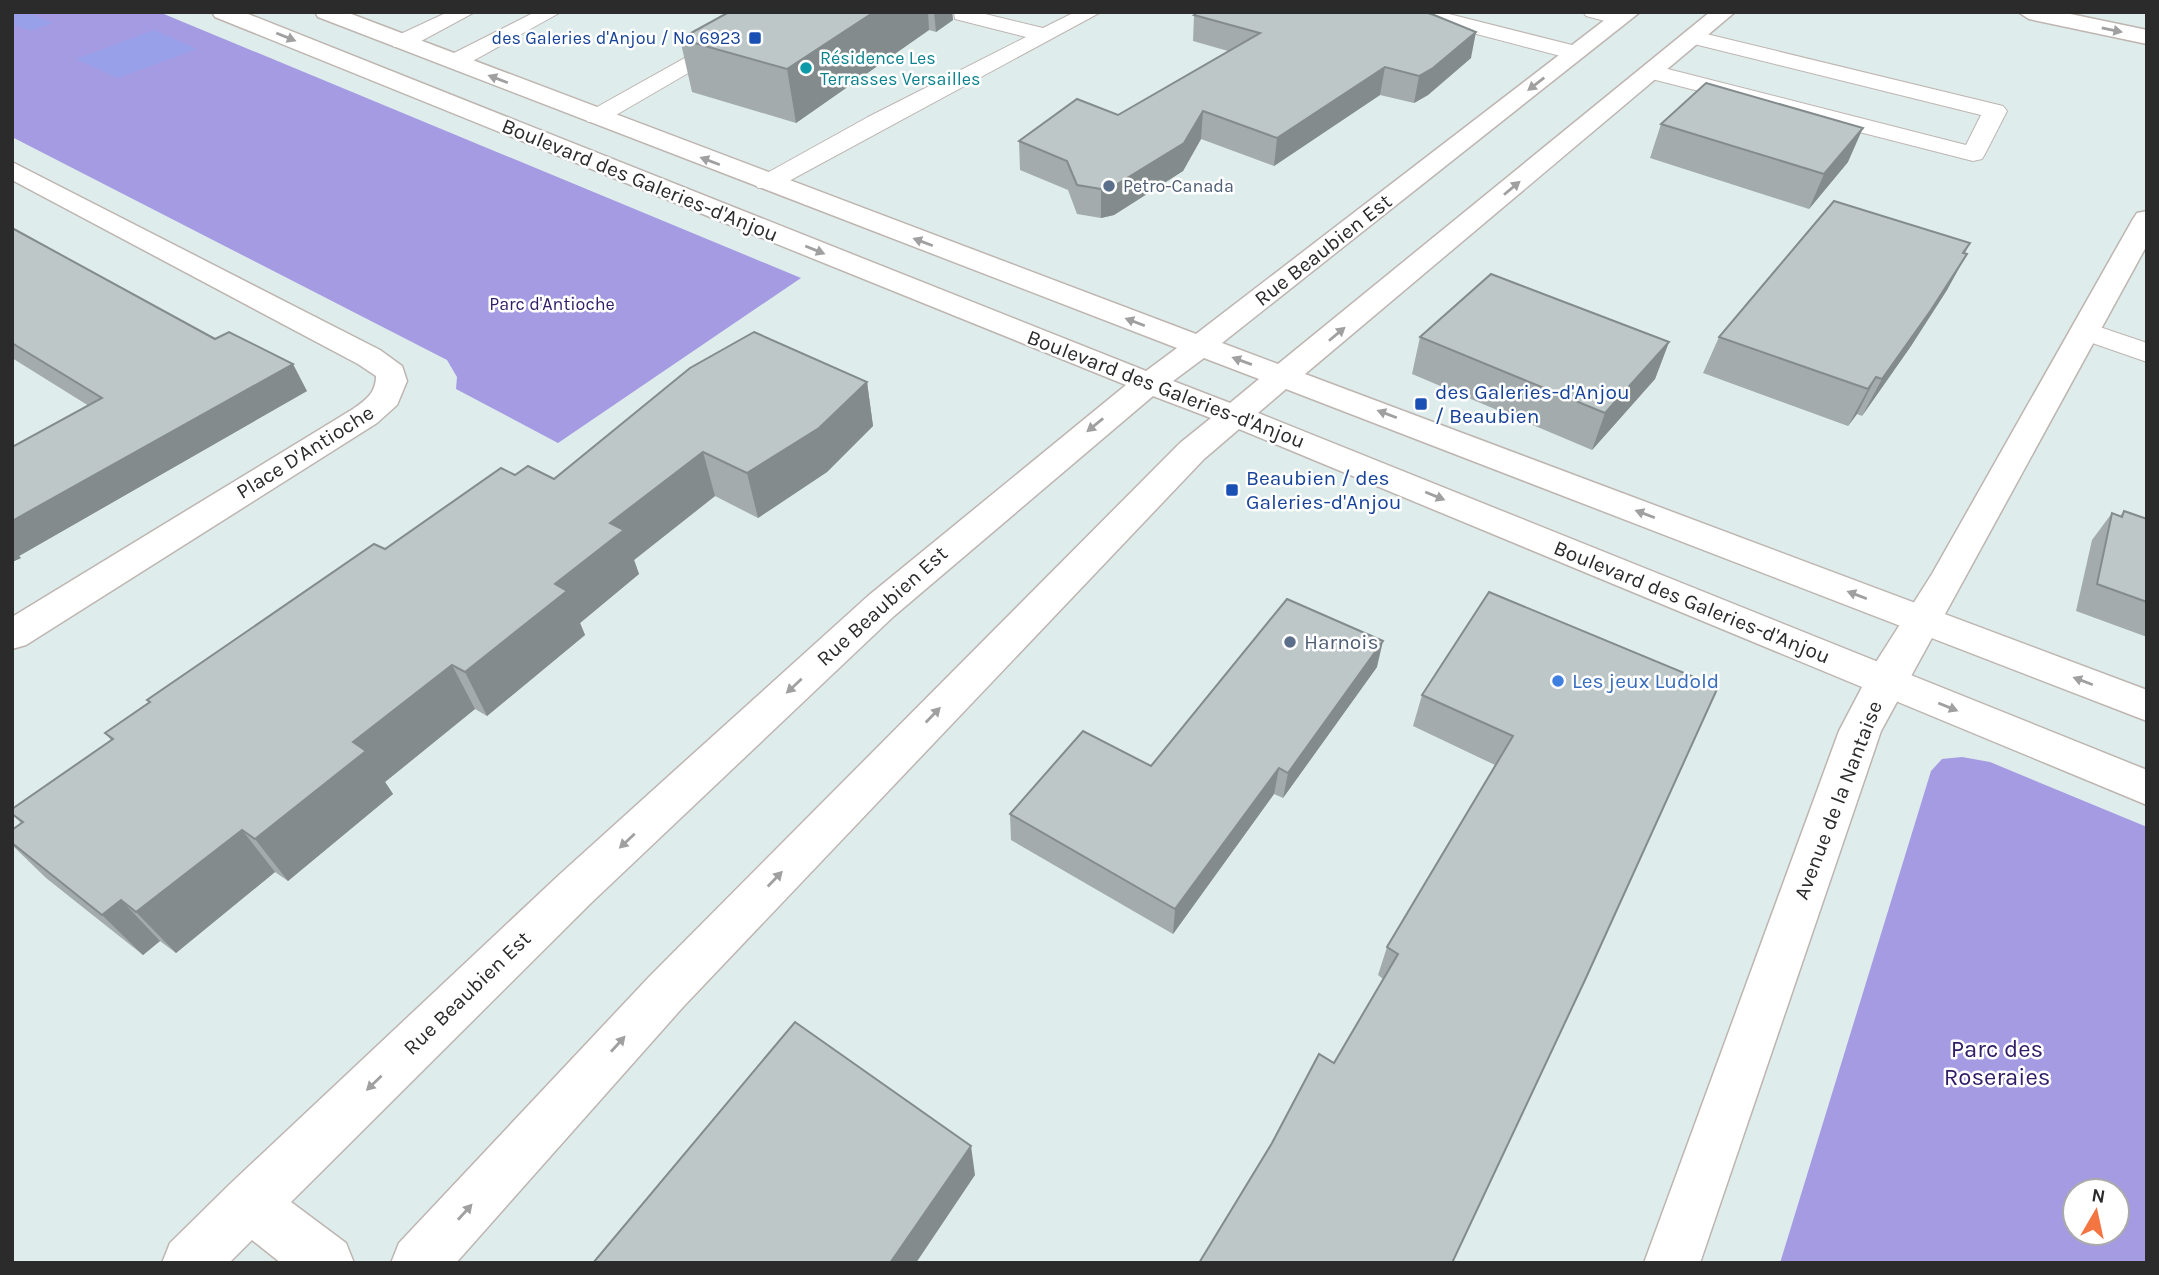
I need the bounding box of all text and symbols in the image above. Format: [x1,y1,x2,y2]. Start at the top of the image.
one-way arrow [2101,24,2123,35]
place label: des Galeries d'Anjou / No 6923 [491,27,741,49]
marker: des Galeries d'Anjou / No 6923 [747,30,763,46]
one-way arrow [276,31,297,42]
place label: Résidence Les Terrasses Versailles [820,47,981,90]
marker: Résidence Les Terrasses Versailles [798,60,814,76]
one-way arrow [487,73,508,84]
one-way arrow [1528,77,1546,92]
street label: Boulevard des Galeries-d'Anjou [498,113,782,247]
one-way arrow [699,155,720,166]
place label: Petro-Canada [1123,175,1234,197]
marker: Petro-Canada [1101,178,1117,194]
one-way arrow [1503,181,1520,196]
street label: Rue Beaubien Est [1250,189,1396,311]
one-way arrow [912,236,933,247]
one-way arrow [805,245,826,256]
park label: Parc d'Antioche [489,293,615,315]
one-way arrow [1125,317,1146,328]
street label: Boulevard des Galeries-d'Anjou [1024,325,1308,453]
one-way arrow [1327,326,1345,341]
one-way arrow [1231,356,1252,367]
place label: des Galeries-d'Anjou / Beaubien [1435,380,1630,428]
marker: des Galeries-d'Anjou / Beaubien [1413,396,1429,412]
street label: Place D'Antioche [232,400,378,504]
one-way arrow [1376,409,1397,420]
one-way arrow [1087,417,1104,432]
place label: Beaubien / des Galeries-d'Anjou [1246,466,1402,514]
marker: Beaubien / des Galeries-d'Anjou [1224,482,1240,498]
one-way arrow [1425,491,1446,502]
one-way arrow [1634,508,1655,519]
street label: Boulevard des Galeries-d'Anjou [1550,535,1834,669]
street label: Rue Beaubien Est [812,541,952,671]
one-way arrow [1847,590,1868,601]
place label: Harnois [1304,630,1379,654]
marker: Harnois [1282,634,1298,650]
place label: Les jeux Ludold [1572,669,1719,693]
marker: Les jeux Ludold [1550,673,1566,689]
one-way arrow [2072,676,2093,687]
one-way arrow [786,678,803,694]
street label: Avenue de la Nantaise [1789,697,1887,903]
one-way arrow [1937,701,1958,712]
one-way arrow [924,707,940,724]
one-way arrow [618,833,636,849]
one-way arrow [766,871,782,888]
street label: Rue Beaubien Est [398,926,536,1060]
park label: Parc des Roseraies [1944,1035,2050,1091]
one-way arrow [610,1036,626,1053]
one-way arrow [366,1074,383,1090]
north arrow [2061,1177,2131,1247]
text: N [2090,1184,2107,1208]
one-way arrow [457,1204,473,1221]

